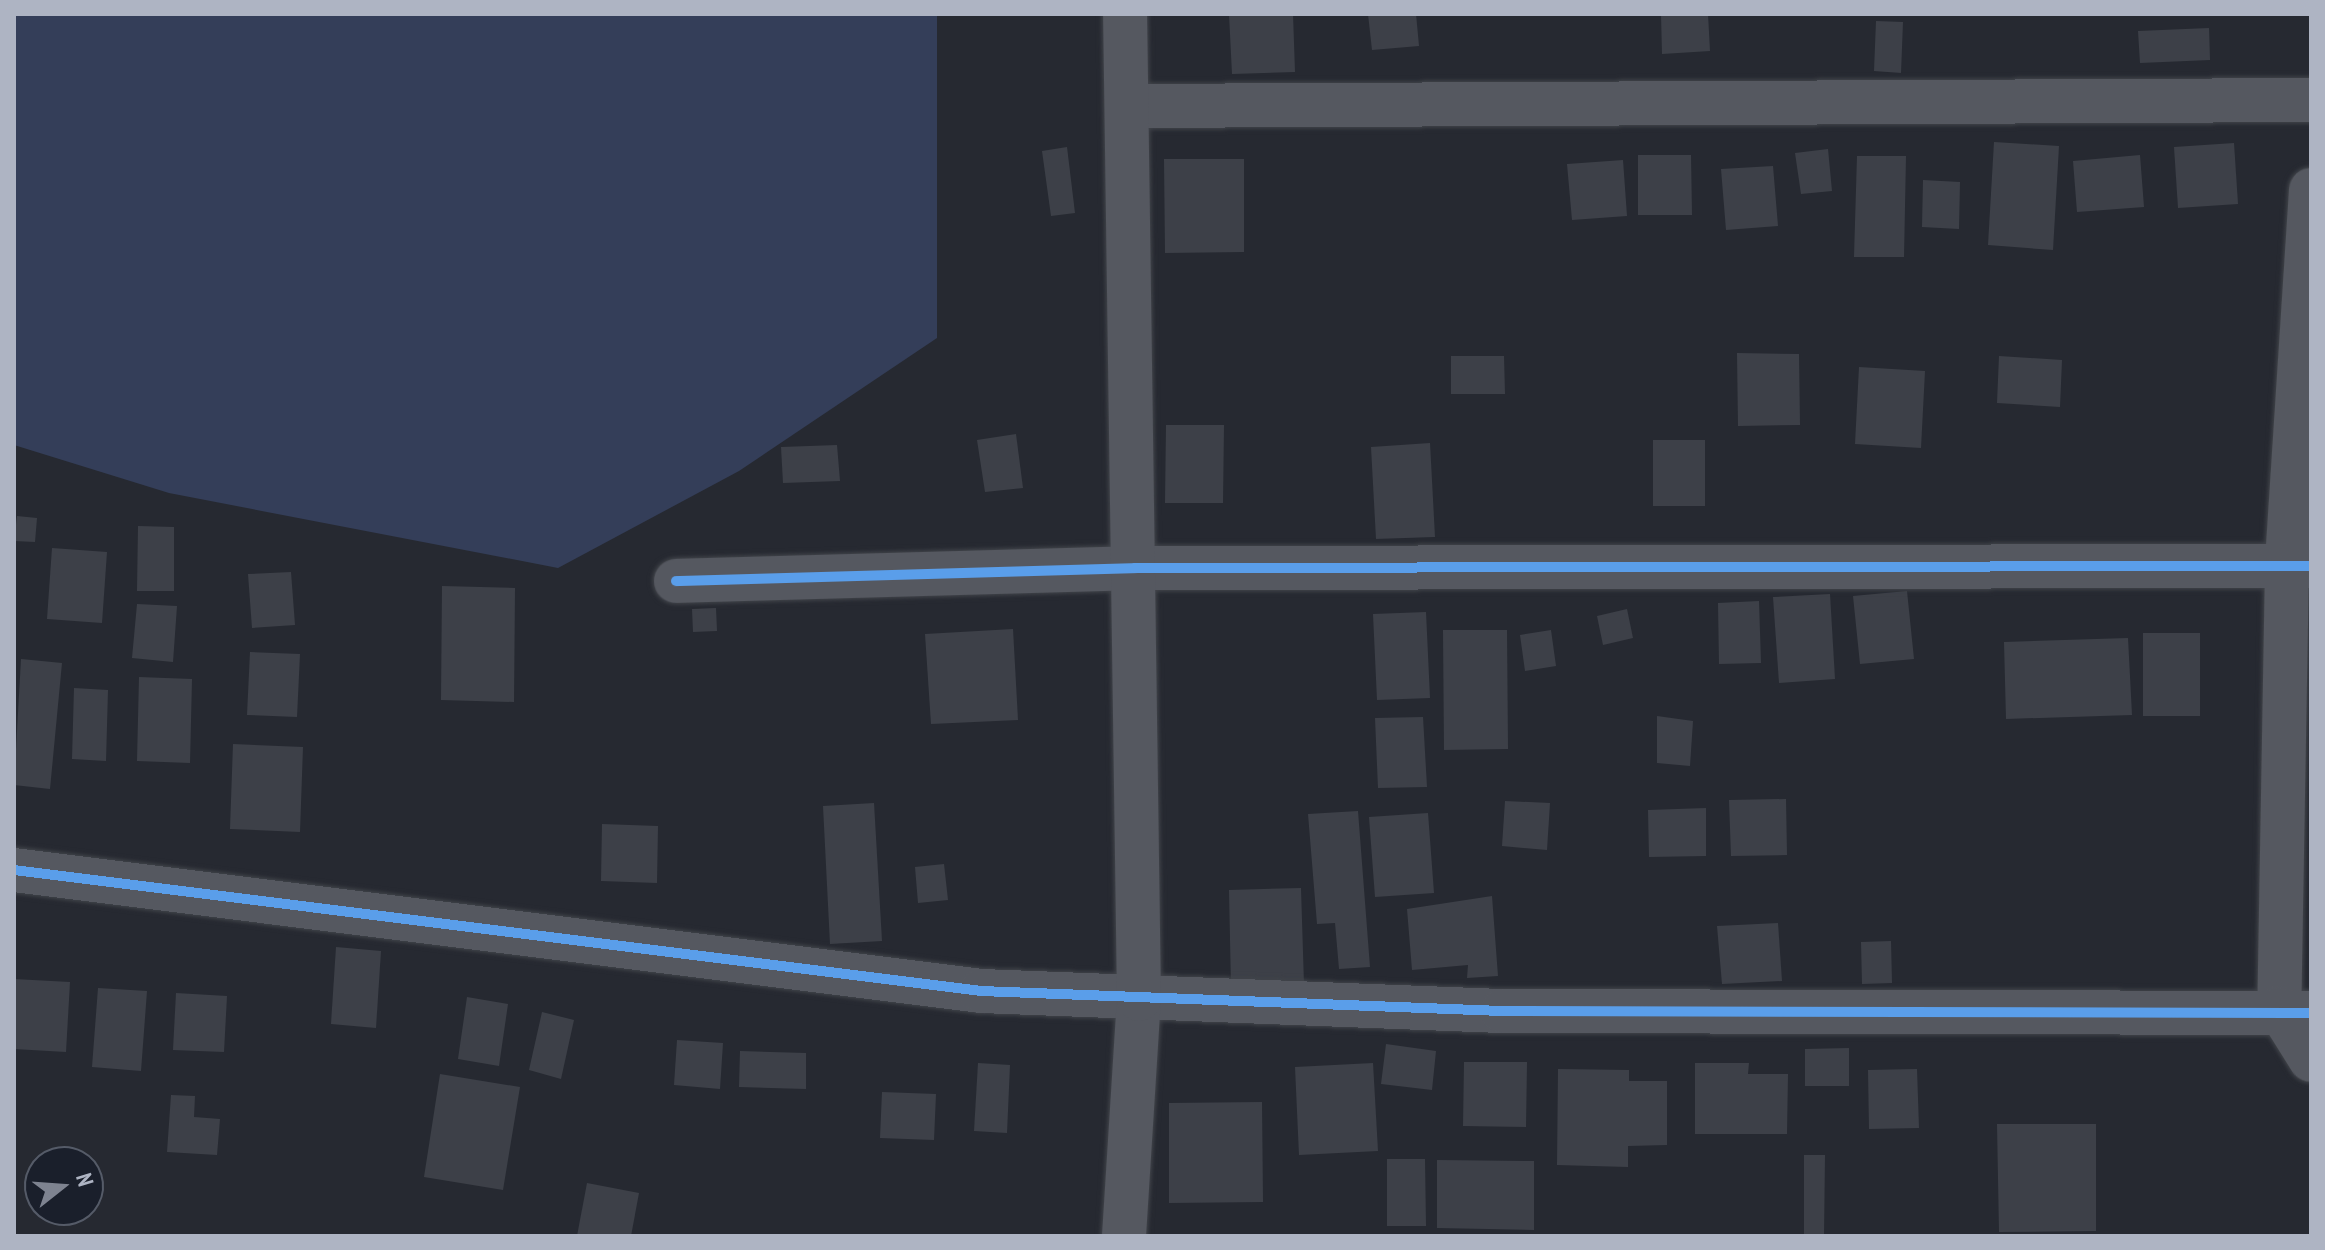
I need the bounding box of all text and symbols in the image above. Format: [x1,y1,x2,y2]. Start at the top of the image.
north arrow [24,1146,104,1226]
text: N [70,1170,100,1189]

